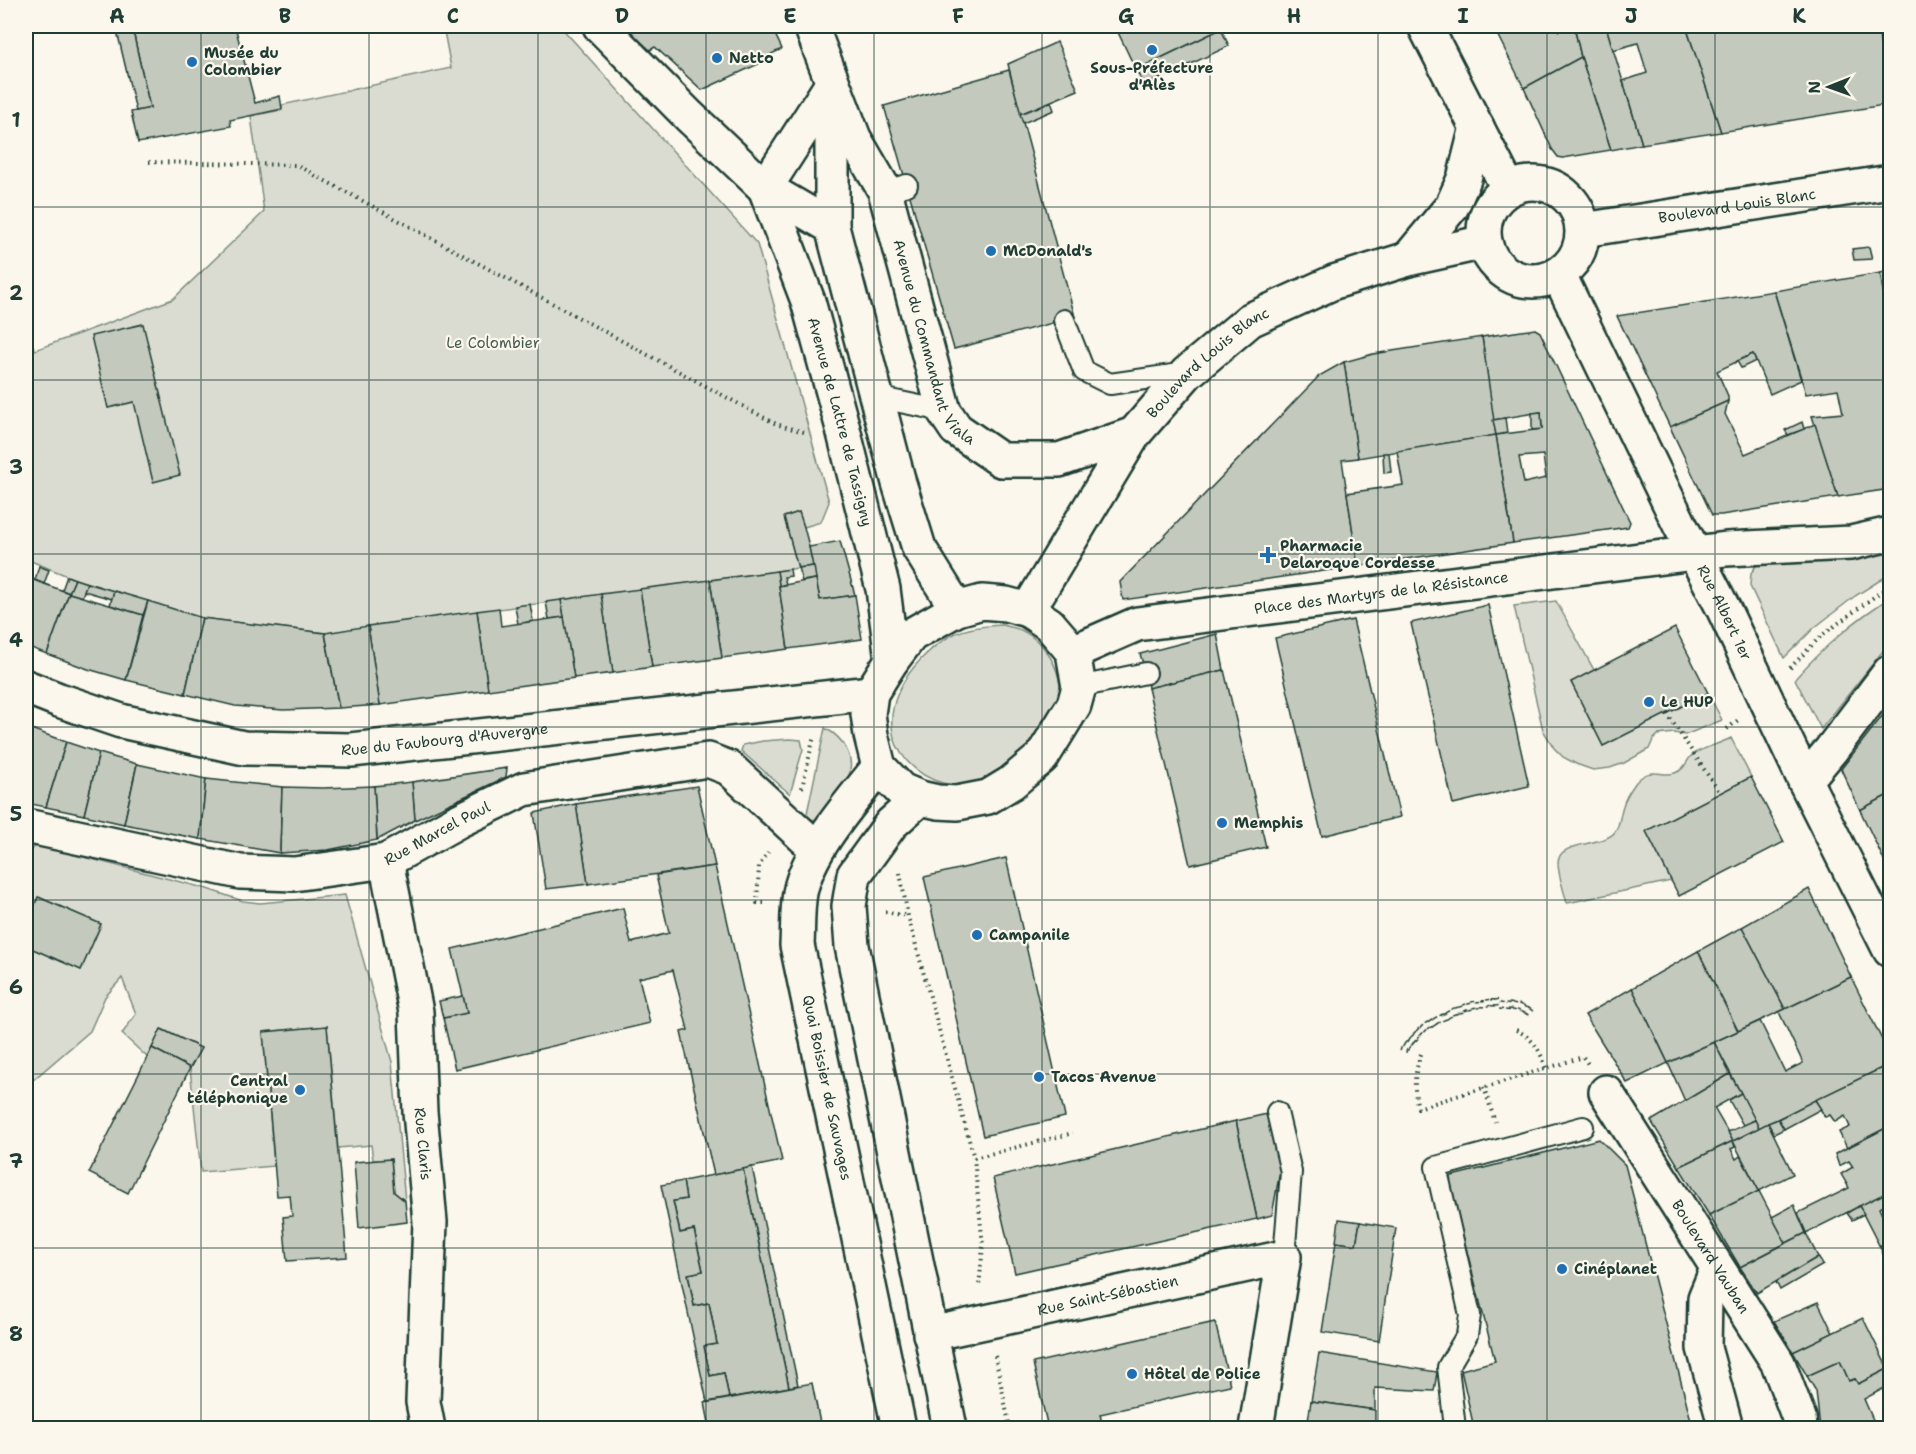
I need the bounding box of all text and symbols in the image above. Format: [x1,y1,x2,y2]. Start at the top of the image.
text: A [109,3,125,29]
text: B [279,3,291,29]
text: C [447,3,459,29]
text: D [615,3,629,29]
text: E [783,3,797,29]
text: F [952,3,964,29]
text: G [1118,3,1134,29]
text: H [1287,3,1301,29]
text: I [1457,3,1469,29]
text: J [1625,3,1638,29]
text: K [1792,3,1806,29]
place label: Musée du Colombier [204,43,282,80]
marker: Sous-Préfecture d'Alès [1145,43,1159,57]
place label: Netto [729,48,774,68]
marker: Netto [710,51,724,65]
marker: Musée du Colombier [185,55,199,69]
north arrow [1799,57,1859,117]
place label: Sous-Préfecture d'Alès [1090,58,1214,95]
text: N [1804,81,1825,94]
text: 1 [11,107,21,133]
street label: Boulevard Louis Blanc [1657,184,1817,228]
street label: Avenue du Commandant Viala [888,237,980,450]
place label: McDonald's [1003,241,1093,261]
marker: McDonald's [984,244,998,258]
text: 2 [9,280,23,306]
street label: Boulevard Louis Blanc [1142,303,1272,422]
street label: Avenue de Lattre de Tassigny [803,315,877,529]
park label: Le Colombier [446,333,540,353]
text: 3 [9,454,23,480]
place label: Pharmacie Delaroque Cordesse [1280,536,1435,573]
marker: Pharmacie Delaroque Cordesse [1261,548,1275,562]
street label: Rue Albert 1er [1692,561,1756,664]
street label: Place des Martyrs de la Résistance [1253,567,1510,619]
text: 4 [9,627,23,653]
place label: Le HUP [1661,692,1714,712]
marker: Le HUP [1642,695,1656,709]
street label: Rue du Faubourg d'Auvergne [341,718,549,760]
street label: Rue Marcel Paul [381,797,494,870]
text: 5 [10,801,22,827]
place label: Memphis [1234,813,1304,833]
marker: Memphis [1215,816,1229,830]
place label: Campanile [989,925,1070,945]
marker: Campanile [970,928,984,942]
text: 6 [9,974,23,1000]
street label: Quai Boissier de Sauvages [798,993,856,1182]
place label: Tacos Avenue [1051,1067,1157,1087]
marker: Tacos Avenue [1032,1070,1046,1084]
place label: Central téléphonique [187,1071,288,1108]
marker: Central téléphonique [293,1083,307,1097]
street label: Rue Claris [410,1107,436,1181]
text: 7 [9,1148,23,1174]
street label: Boulevard Vauban [1667,1196,1754,1317]
place label: Cinéplanet [1574,1259,1657,1279]
marker: Cinéplanet [1555,1262,1569,1276]
street label: Rue Saint-Sébastien [1036,1270,1180,1320]
text: 8 [9,1321,23,1347]
place label: Hôtel de Police [1144,1364,1261,1384]
marker: Hôtel de Police [1125,1367,1139,1381]

